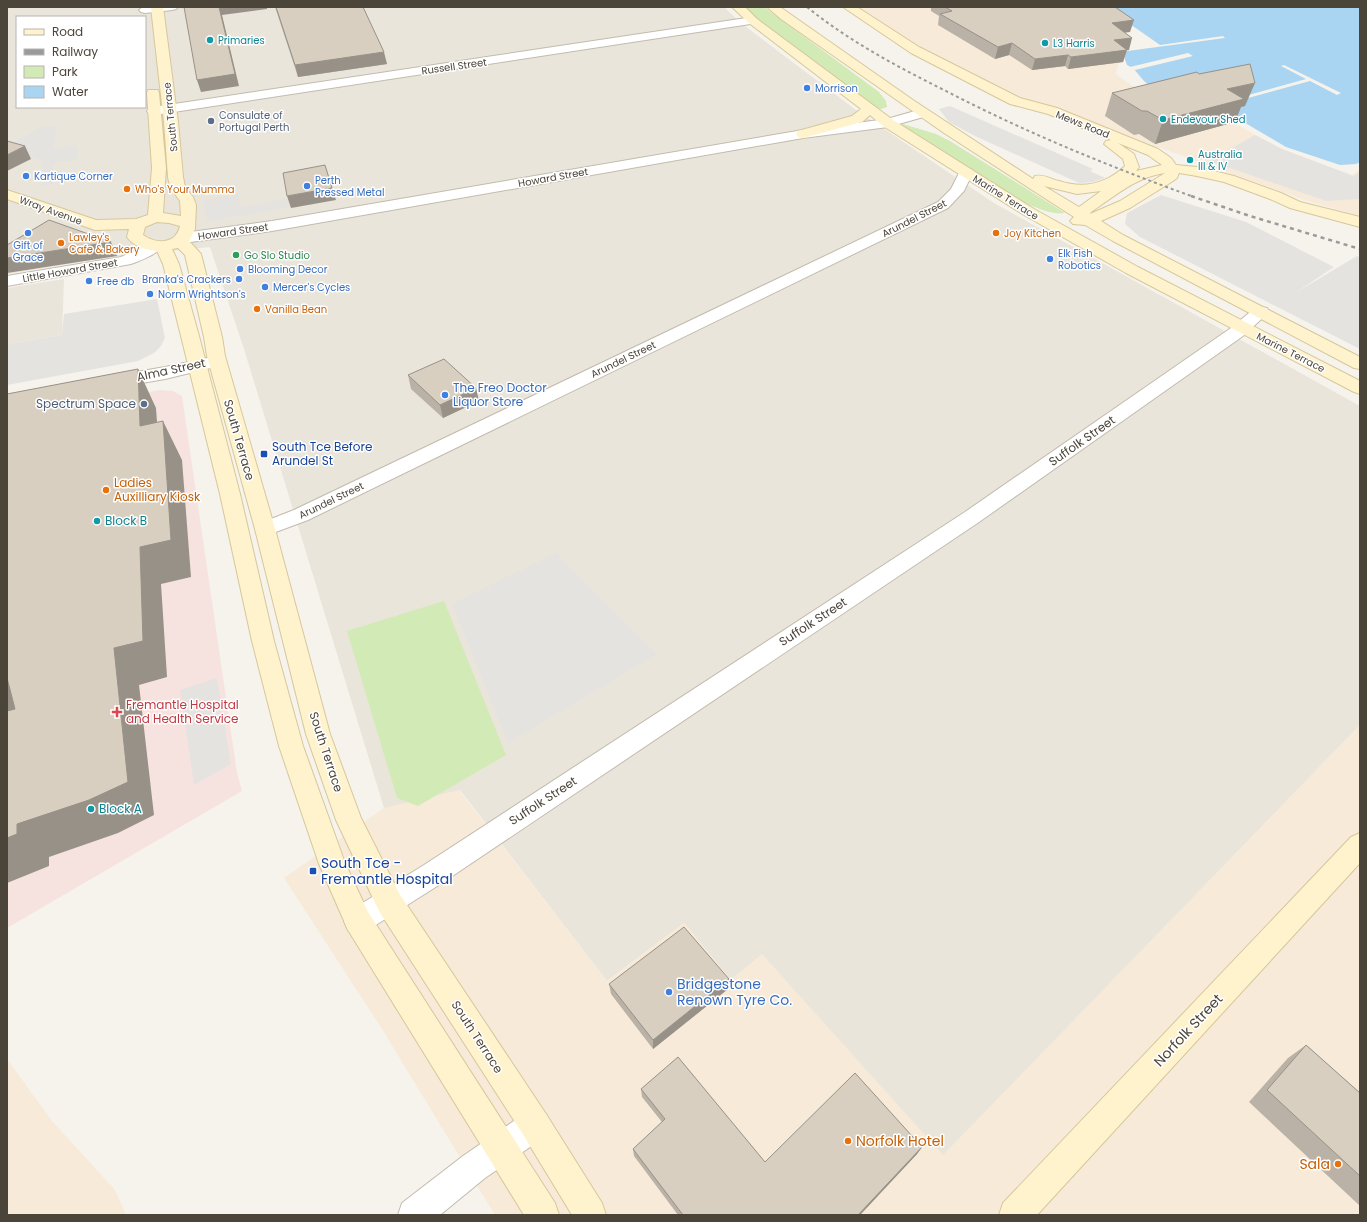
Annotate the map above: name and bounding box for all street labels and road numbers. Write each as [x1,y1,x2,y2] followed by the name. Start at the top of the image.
[420,54,488,79] street label: Russell Street
[159,82,182,152] street label: South Terrace
[1054,107,1112,142] street label: Mews Road
[517,164,590,191] street label: Howard Street
[970,171,1041,224] street label: Marine Terrace
[17,192,84,229] street label: Wray Avenue
[879,196,949,241] street label: Arundel Street
[197,219,269,244] street label: Howard Street
[21,255,119,286] street label: Little Howard Street
[1254,329,1328,376] street label: Marine Terrace
[588,337,659,382] street label: Arundel Street
[135,354,207,385] street label: Alma Street
[220,397,259,482] street label: South Terrace
[1045,411,1118,470] street label: Suffolk Street
[296,478,367,523] street label: Arundel Street
[775,593,850,650] street label: Suffolk Street
[306,710,347,794] street label: South Terrace
[505,772,580,829] street label: Suffolk Street
[1149,989,1227,1071] street label: Norfolk Street
[448,997,507,1076] street label: South Terrace

